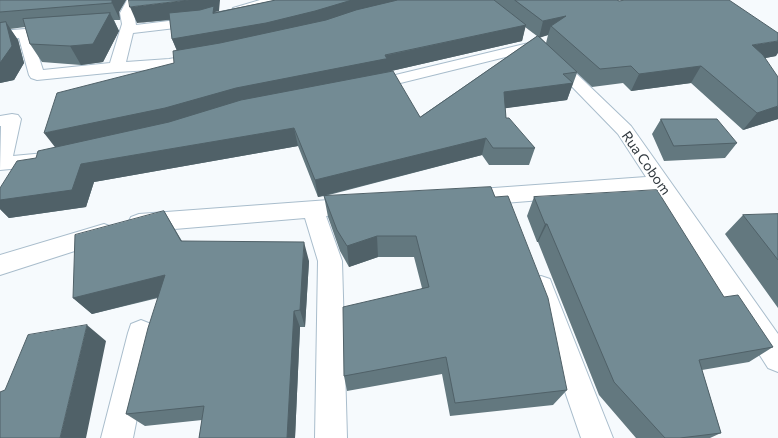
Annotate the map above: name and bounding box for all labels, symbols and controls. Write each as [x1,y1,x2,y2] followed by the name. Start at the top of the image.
[618,128,674,198] street label: Rua Cobom

